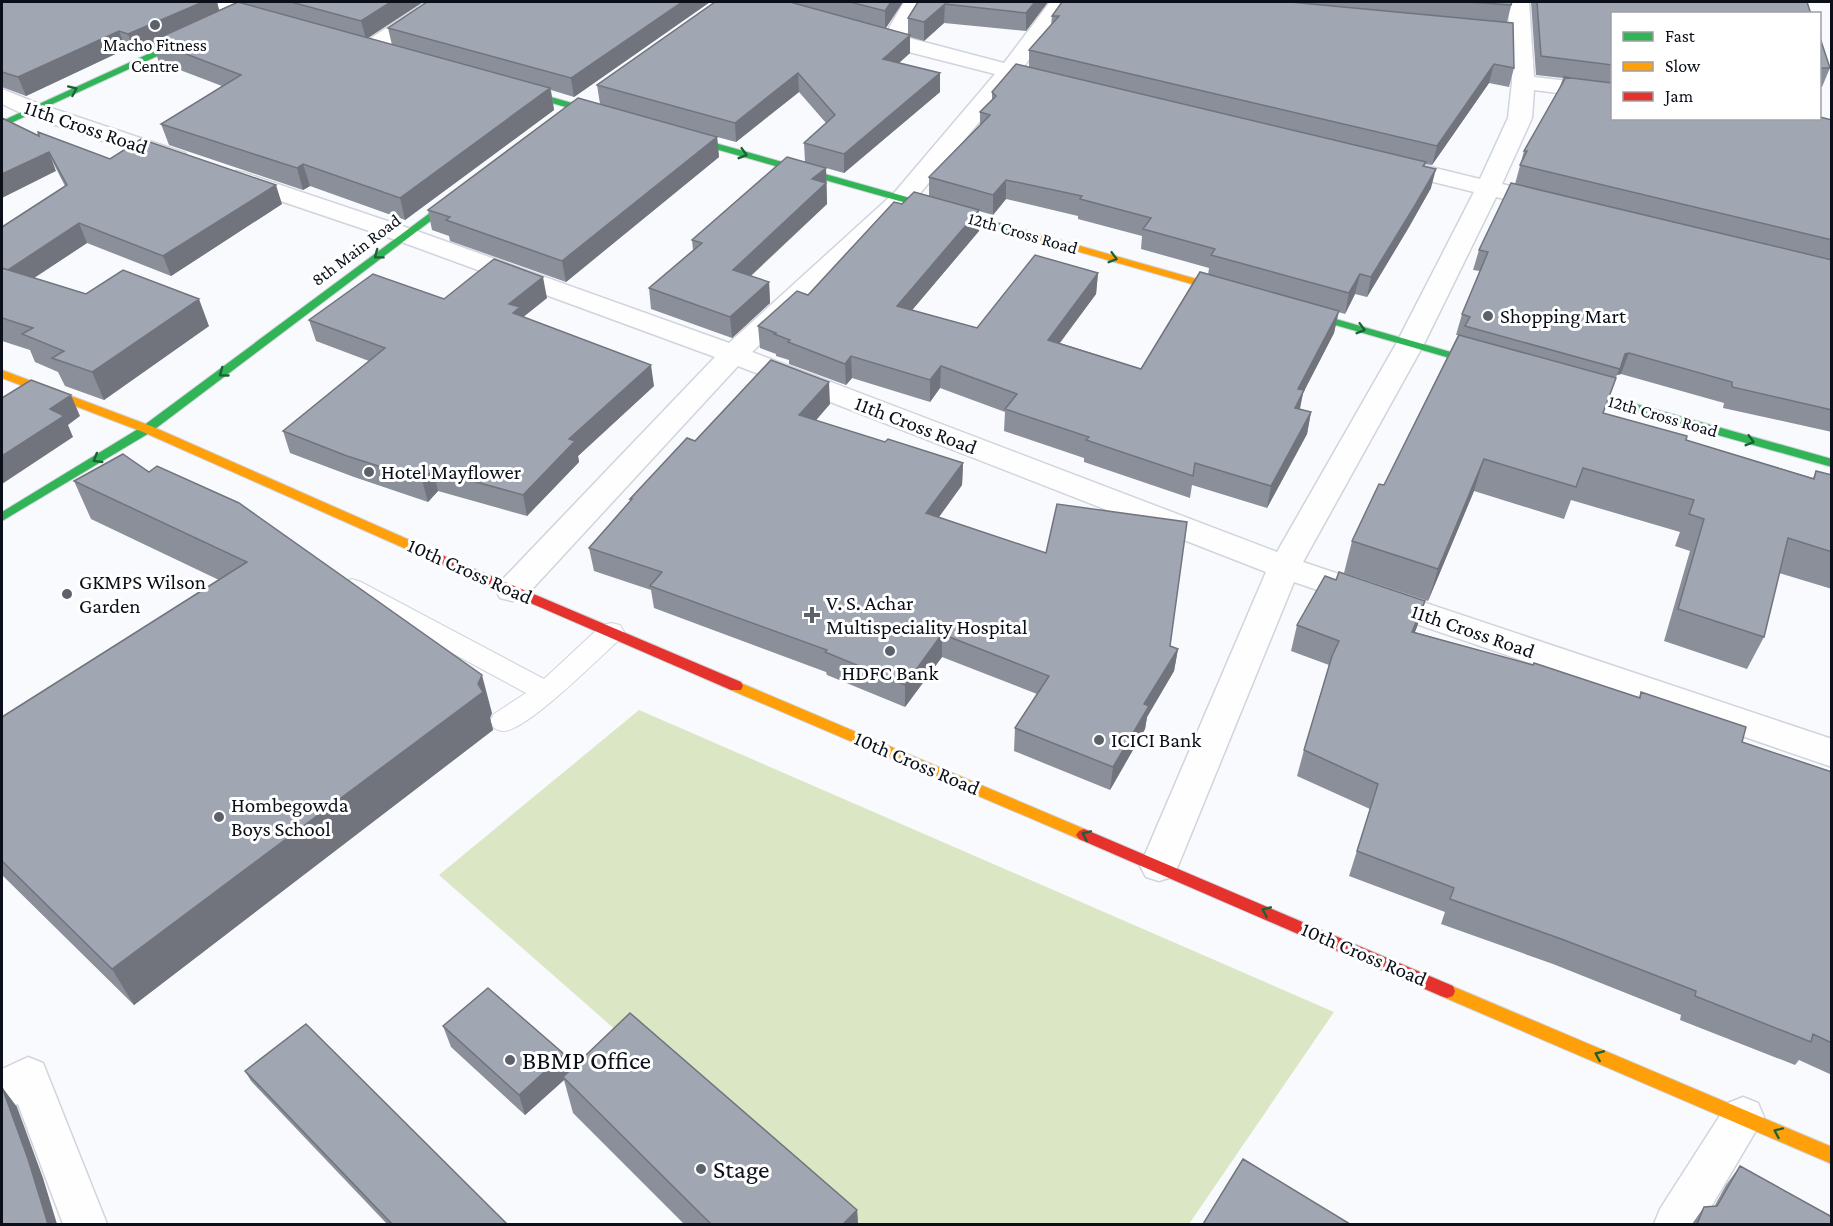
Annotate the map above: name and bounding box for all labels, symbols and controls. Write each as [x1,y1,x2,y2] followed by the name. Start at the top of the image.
[1611,12,1821,120] legend
[148,18,162,32] marker: Macho Fitness Centre
[1665,26,1696,46] text: Fast
[103,35,207,76] place label: Macho Fitness Centre
[1665,56,1701,76] text: Slow
[67,85,78,97] one-way arrow
[1663,86,1694,106] text: Jam
[21,95,151,159] street label: 11th Cross Road
[738,147,748,159] one-way arrow
[966,208,1081,258] street label: 12th Cross Road
[308,210,405,290] street label: 8th Main Road
[374,248,385,259] one-way arrow
[1108,251,1118,264] one-way arrow
[1500,304,1627,328] place label: Shopping Mart
[1481,309,1495,323] marker: Shopping Mart
[1356,322,1366,335] one-way arrow
[219,366,230,377] one-way arrow
[852,391,980,459] street label: 11th Cross Road
[1606,391,1721,441] street label: 12th Cross Road
[1745,433,1755,446] one-way arrow
[93,452,103,464] one-way arrow
[381,460,522,484] place label: Hotel Mayflower
[362,465,376,479] marker: Hotel Mayflower
[404,533,536,609] street label: 10th Cross Road
[79,570,206,618] place label: GKMPS Wilson Garden
[60,587,74,601] marker: GKMPS Wilson Garden
[826,591,1027,639] place label: V. S. Achar Multispeciality Hospital
[1408,599,1538,663] street label: 11th Cross Road
[803,606,821,624] marker: V. S. Achar Multispeciality Hospital
[883,644,897,658] marker: HDFC Bank
[842,661,938,685] place label: HDFC Bank
[851,726,983,800] street label: 10th Cross Road
[1111,728,1201,752] place label: ICICI Bank
[1092,733,1106,747] marker: ICICI Bank
[231,793,349,841] place label: Hombegowda Boys School
[212,810,226,824] marker: Hombegowda Boys School
[1082,830,1093,842] one-way arrow
[1261,906,1272,918] one-way arrow
[1298,917,1430,991] street label: 10th Cross Road
[522,1046,651,1075] place label: BBMP Office
[1594,1050,1605,1062] one-way arrow
[503,1053,517,1067] marker: BBMP Office
[1773,1127,1784,1139] one-way arrow
[713,1155,770,1184] place label: Stage
[694,1162,708,1176] marker: Stage

